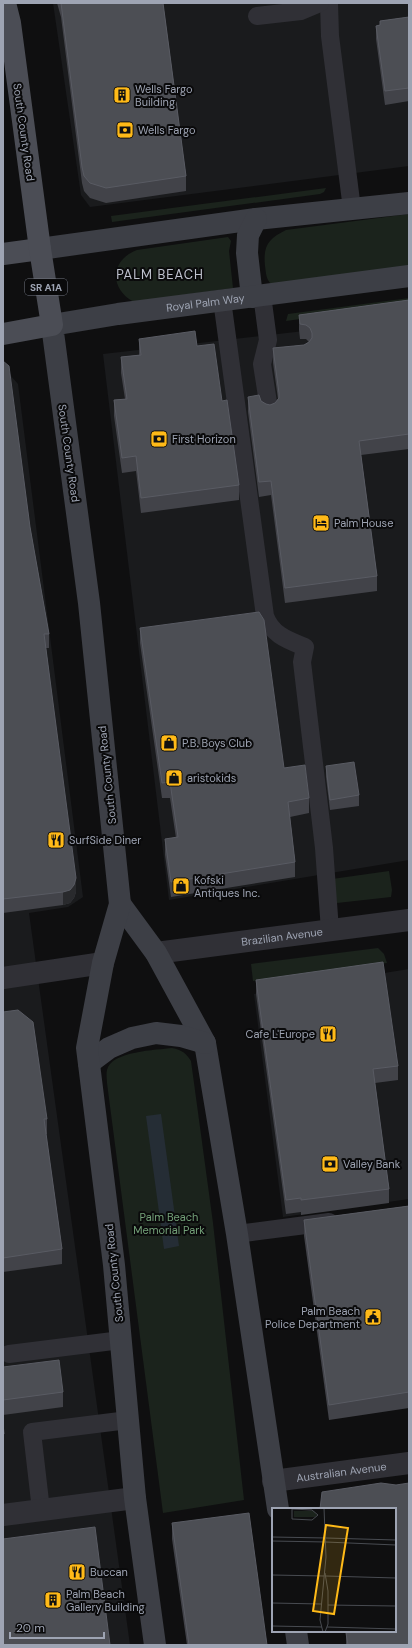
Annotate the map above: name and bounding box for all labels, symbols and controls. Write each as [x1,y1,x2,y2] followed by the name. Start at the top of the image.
[10,82,38,182] street label: South County Road
[135,82,193,109] place label: Wells Fargo Building
[112,85,132,105] building icon: Wells Fargo Building
[115,120,135,140] bank icon: Wells Fargo
[138,123,196,137] place label: Wells Fargo
[116,266,204,283] district label: PALM BEACH
[25,279,67,295] road number: SR A1A
[165,291,245,315] street label: Royal Palm Way
[55,403,83,503] street label: South County Road
[149,429,169,449] bank icon: First Horizon
[172,432,236,446] place label: First Horizon
[311,513,331,533] hotel icon: Palm House
[334,516,393,530] place label: Palm House
[95,725,119,825] street label: South County Road
[159,733,179,753] shop icon: P.B. Boys Club
[182,736,252,750] place label: P.B. Boys Club
[164,768,184,788] shop icon: aristokids
[187,771,236,785] place label: aristokids
[46,830,66,850] restaurant icon: SurfSide Diner
[69,833,141,847] place label: SurfSide Diner
[194,873,260,900] place label: Kofski Antiques Inc.
[171,876,191,896] shop icon: Kofski Antiques Inc.
[240,924,324,949] street label: Brazilian Avenue
[318,1024,338,1044] restaurant icon: Cafe L'Europe
[246,1027,315,1041] place label: Cafe L'Europe
[320,1154,340,1174] bank icon: Valley Bank
[343,1157,401,1171] place label: Valley Bank
[133,1210,205,1237] park label: Palm Beach Memorial Park
[102,1223,126,1323] street label: South County Road
[265,1304,360,1331] place label: Palm Beach Police Department
[363,1307,383,1327] public building icon: Palm Beach Police Department
[295,1459,387,1485] street label: Australian Avenue
[272,1508,396,1632] inset map
[67,1562,87,1582] restaurant icon: Buccan
[90,1565,128,1579] place label: Buccan
[66,1587,145,1614] place label: Palm Beach Gallery Building
[43,1590,63,1610] building icon: Palm Beach Gallery Building
[10,1614,104,1640] scale bar
[16,1620,45,1636] text: 20 m

